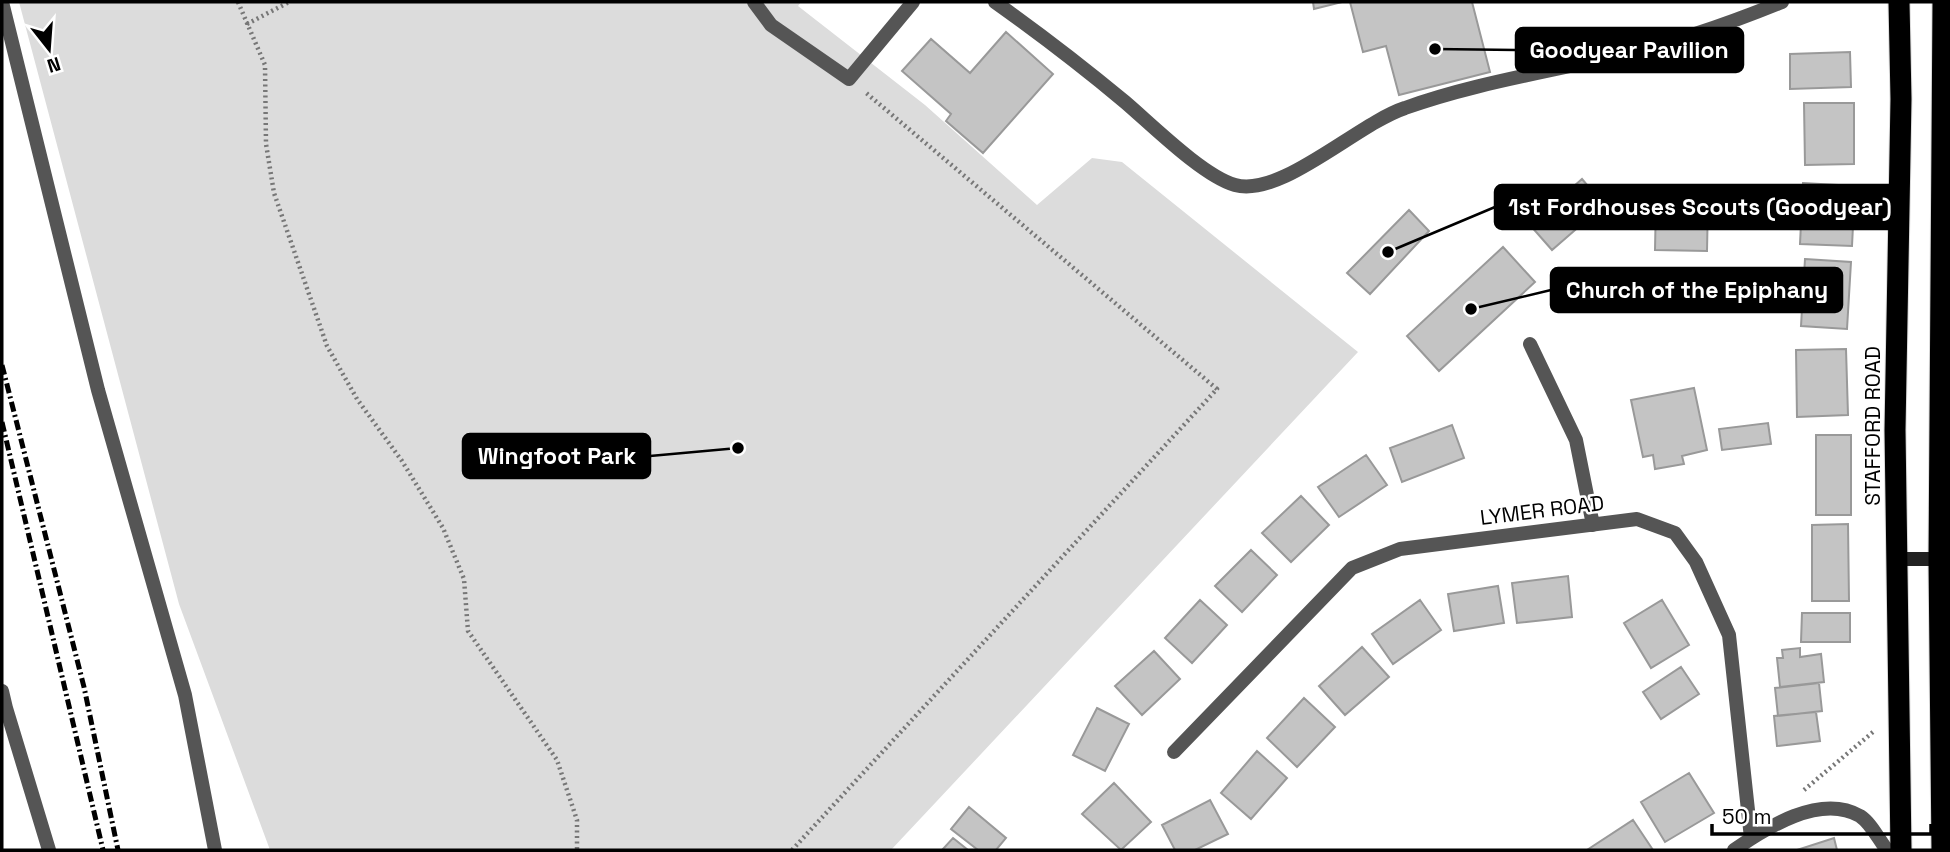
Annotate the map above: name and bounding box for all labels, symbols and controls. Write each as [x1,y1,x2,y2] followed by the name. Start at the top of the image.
[14,14,84,84] north arrow
[1516,28,1743,72] callout: Goodyear Pavilion
[1529,35,1729,65] text: Goodyear Pavilion
[44,51,64,79] text: N
[1495,185,1906,229] callout: 1st Fordhouses Scouts (Goodyear)
[1508,192,1892,222] text: 1st Fordhouses Scouts (Goodyear)
[1551,268,1842,312] callout: Church of the Epiphany
[1566,275,1828,305] text: Church of the Epiphany
[1859,346,1886,506] street label: STAFFORD ROAD
[463,434,650,478] callout: Wingfoot Park
[478,441,636,471] text: Wingfoot Park
[1479,489,1605,531] street label: LYMER ROAD
[1712,792,1931,836] scale bar
[1722,803,1772,830] text: 50 m

